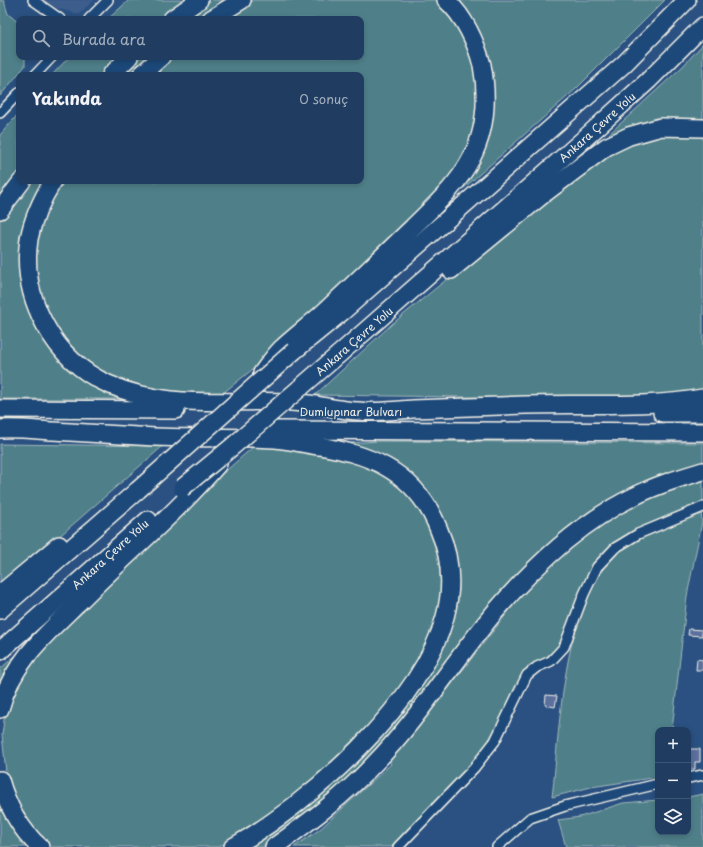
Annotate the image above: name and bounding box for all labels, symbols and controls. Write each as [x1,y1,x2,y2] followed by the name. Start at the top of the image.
[16,16,364,60] search box
[30,27,52,49] icon: search
[62,27,145,50] text: Burada ara
[32,85,102,111] text: Yakında
[555,88,639,166] street label: Ankara Çevre Yolu
[299,89,348,108] text: 0 sonuç
[311,302,397,380] street label: Ankara Çevre Yolu
[300,403,402,420] street label: Dumlupınar Bulvarı
[68,515,152,593] street label: Ankara Çevre Yolu
[655,727,691,835] map controls
[655,727,691,763] button: +
[655,763,691,799] button: −
[655,799,691,835] button: layers

